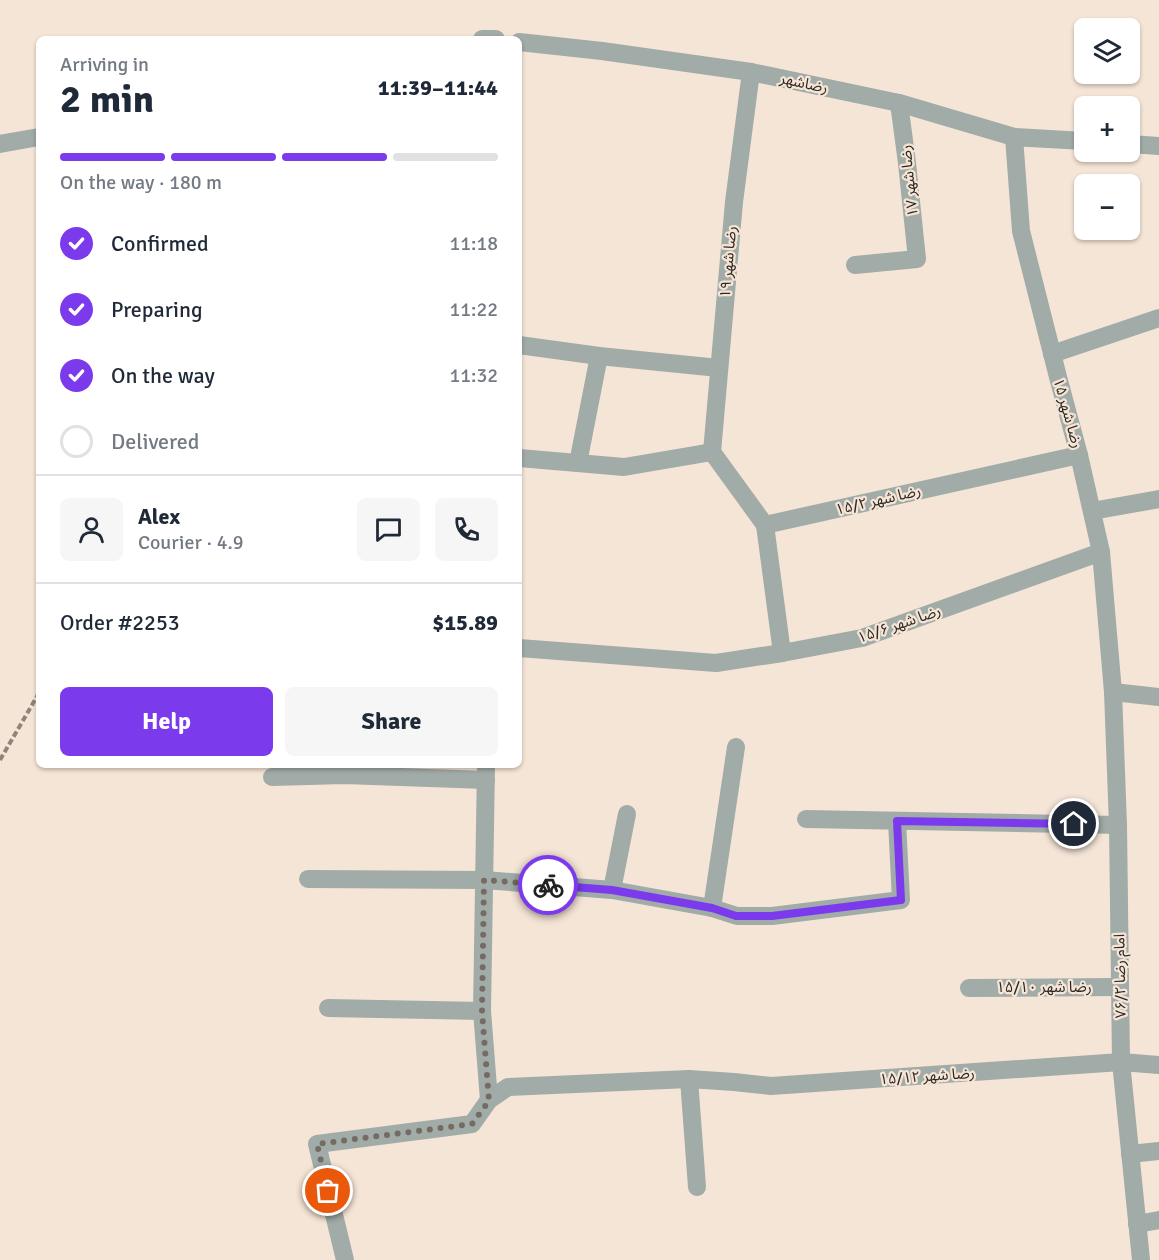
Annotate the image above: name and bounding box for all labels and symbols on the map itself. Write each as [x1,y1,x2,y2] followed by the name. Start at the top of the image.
[778,69,829,97] street label: رضاشهر
[896,144,922,218] street label: رضا شهر ۱۷
[716,225,740,299] street label: رضا شهر ۱۹
[1049,376,1087,450] street label: رضا شهر ۱۵
[834,481,922,519] street label: رضا شهر ۱۵/۲
[855,601,943,647] street label: رضا شهر ۱۵/۶
[1048,798,1099,849] pin
[518,855,578,915] courier
[1110,933,1132,1019] street label: امام رضا ۷۶/۲
[996,978,1092,996] street label: رضا شهر ۱۵/۱۰
[879,1064,975,1088] street label: رضا شهر ۱۵/۱۲
[302,1165,353,1216] pin

